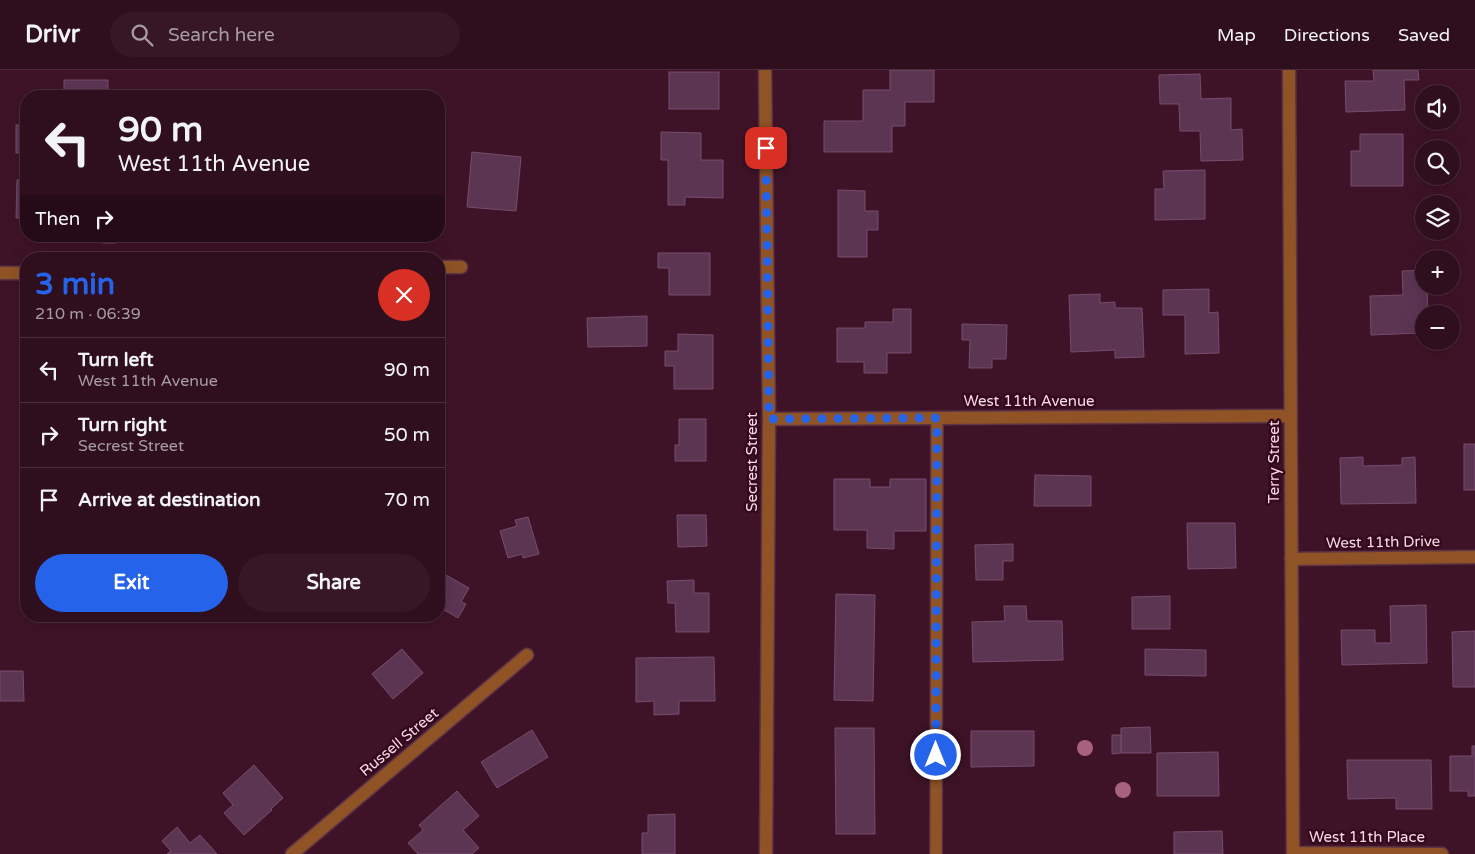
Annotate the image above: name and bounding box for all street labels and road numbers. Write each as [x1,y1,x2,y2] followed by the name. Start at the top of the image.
[963,392,1095,410] street label: West 11th Avenue
[743,412,761,512] street label: Secrest Street
[1265,420,1283,503] street label: Terry Street
[1326,532,1440,552] street label: West 11th Drive
[356,704,442,780] street label: Russell Street
[1309,828,1425,846] street label: West 11th Place

